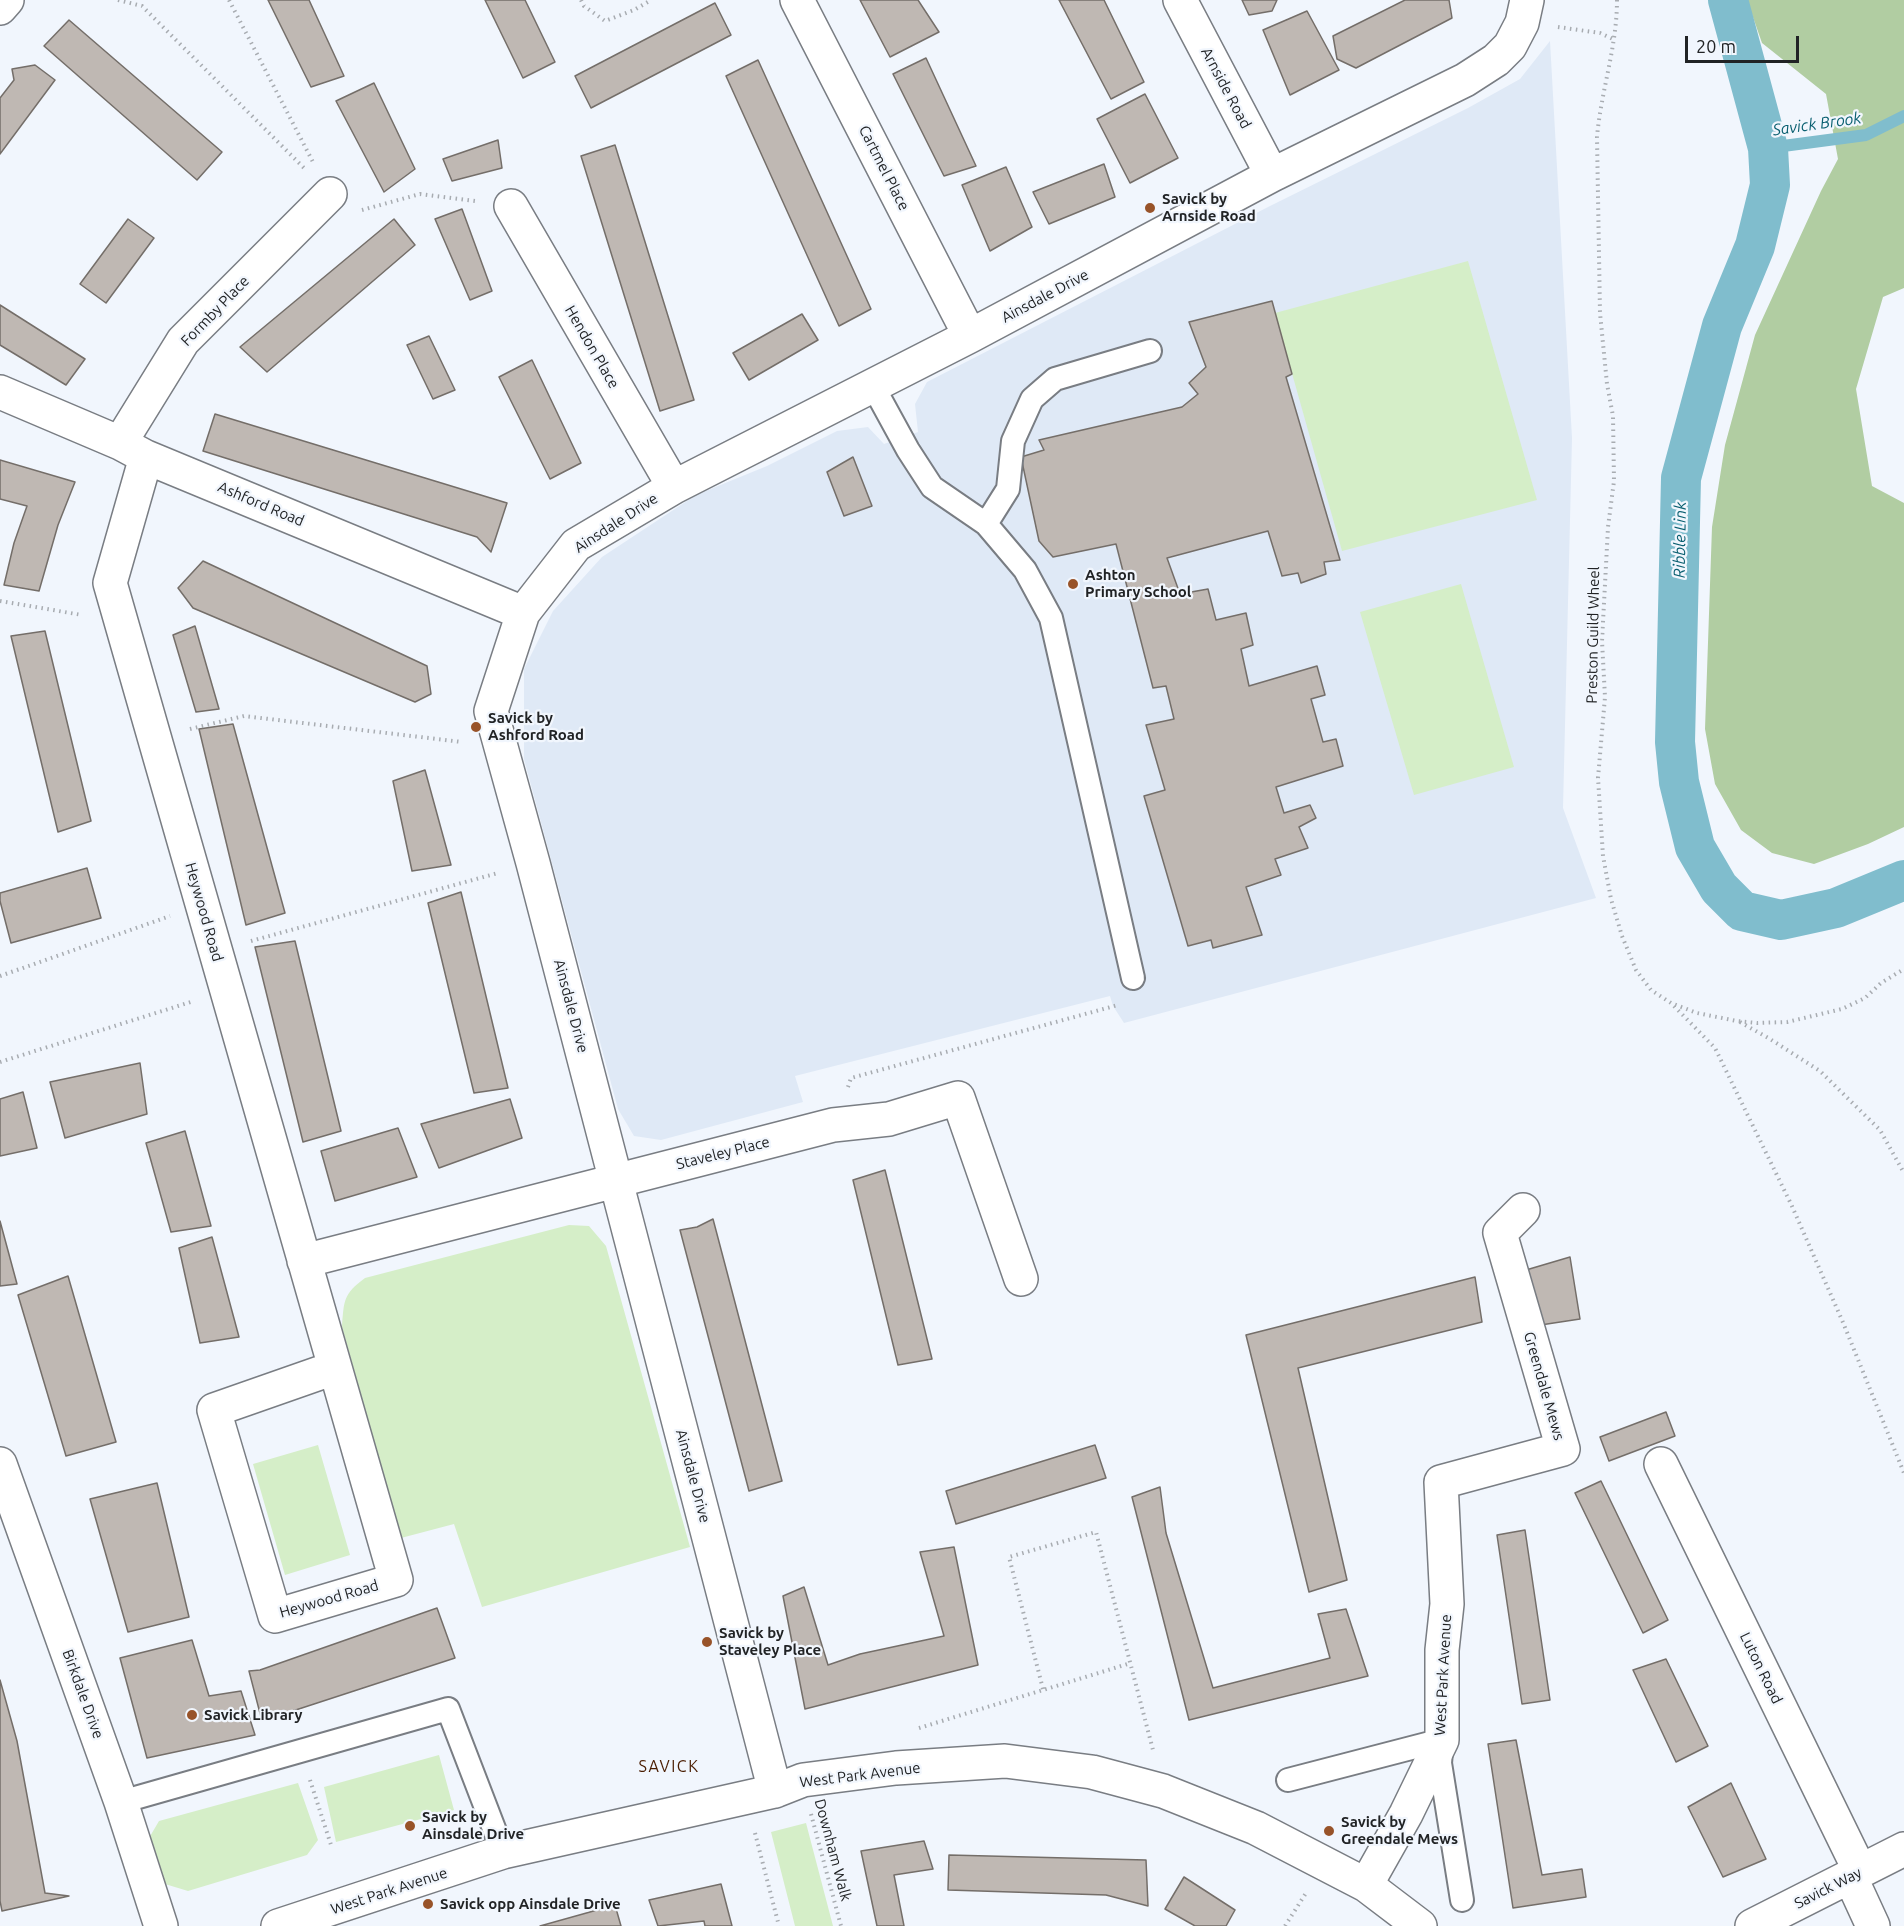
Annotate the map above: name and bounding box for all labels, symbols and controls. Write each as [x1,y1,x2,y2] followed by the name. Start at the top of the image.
[1688,24,1802,62] scale bar
[1696,36,1736,56] text: 20 m
[1197,44,1255,132] street label: Arnside Road
[1771,108,1863,140] water label: Savick Brook
[855,123,913,213] street label: Cartmel Place
[1162,190,1256,225] place label: Savick by Arnside Road
[1143,201,1157,215] marker: Savick by Arnside Road
[998,266,1092,326] street label: Ainsdale Drive
[177,272,253,350] street label: Formby Place
[561,302,623,392] street label: Hendon Place
[215,478,307,530] street label: Ashford Road
[571,489,661,557] street label: Ainsdale Drive
[1670,502,1690,578] water label: Ribble Link
[1085,566,1191,601] place label: Ashton Primary School
[1583,566,1603,704] street label: Preston Guild Wheel
[1066,577,1080,591] marker: Ashton Primary School
[488,709,584,744] place label: Savick by Ashford Road
[469,720,483,734] marker: Savick by Ashford Road
[181,860,227,964] street label: Heywood Road
[550,957,592,1055] street label: Ainsdale Drive
[674,1133,772,1173] street label: Staveley Place
[1520,1330,1568,1442] street label: Greendale Mews
[672,1427,714,1525] street label: Ainsdale Drive
[277,1576,381,1622] street label: Heywood Road
[1431,1614,1455,1736] street label: West Park Avenue
[719,1624,821,1659] place label: Savick by Staveley Place
[1736,1629,1786,1707] street label: Luton Road
[700,1635,714,1649] marker: Savick by Staveley Place
[59,1647,107,1741] street label: Birkdale Drive
[204,1706,302,1724] place label: Savick Library
[185,1708,199,1722] marker: Savick Library
[639,1757,699,1777] district label: SAVICK
[799,1759,921,1791] street label: West Park Avenue
[811,1797,855,1903] street label: Downham Walk
[422,1808,524,1843] place label: Savick by Ainsdale Drive
[1341,1813,1458,1848] place label: Savick by Greendale Mews
[403,1819,417,1833] marker: Savick by Ainsdale Drive
[1322,1824,1336,1838] marker: Savick by Greendale Mews
[1791,1863,1865,1913] street label: Savick Way
[328,1864,450,1918] street label: West Park Avenue
[440,1895,621,1913] place label: Savick opp Ainsdale Drive
[421,1897,435,1911] marker: Savick opp Ainsdale Drive

